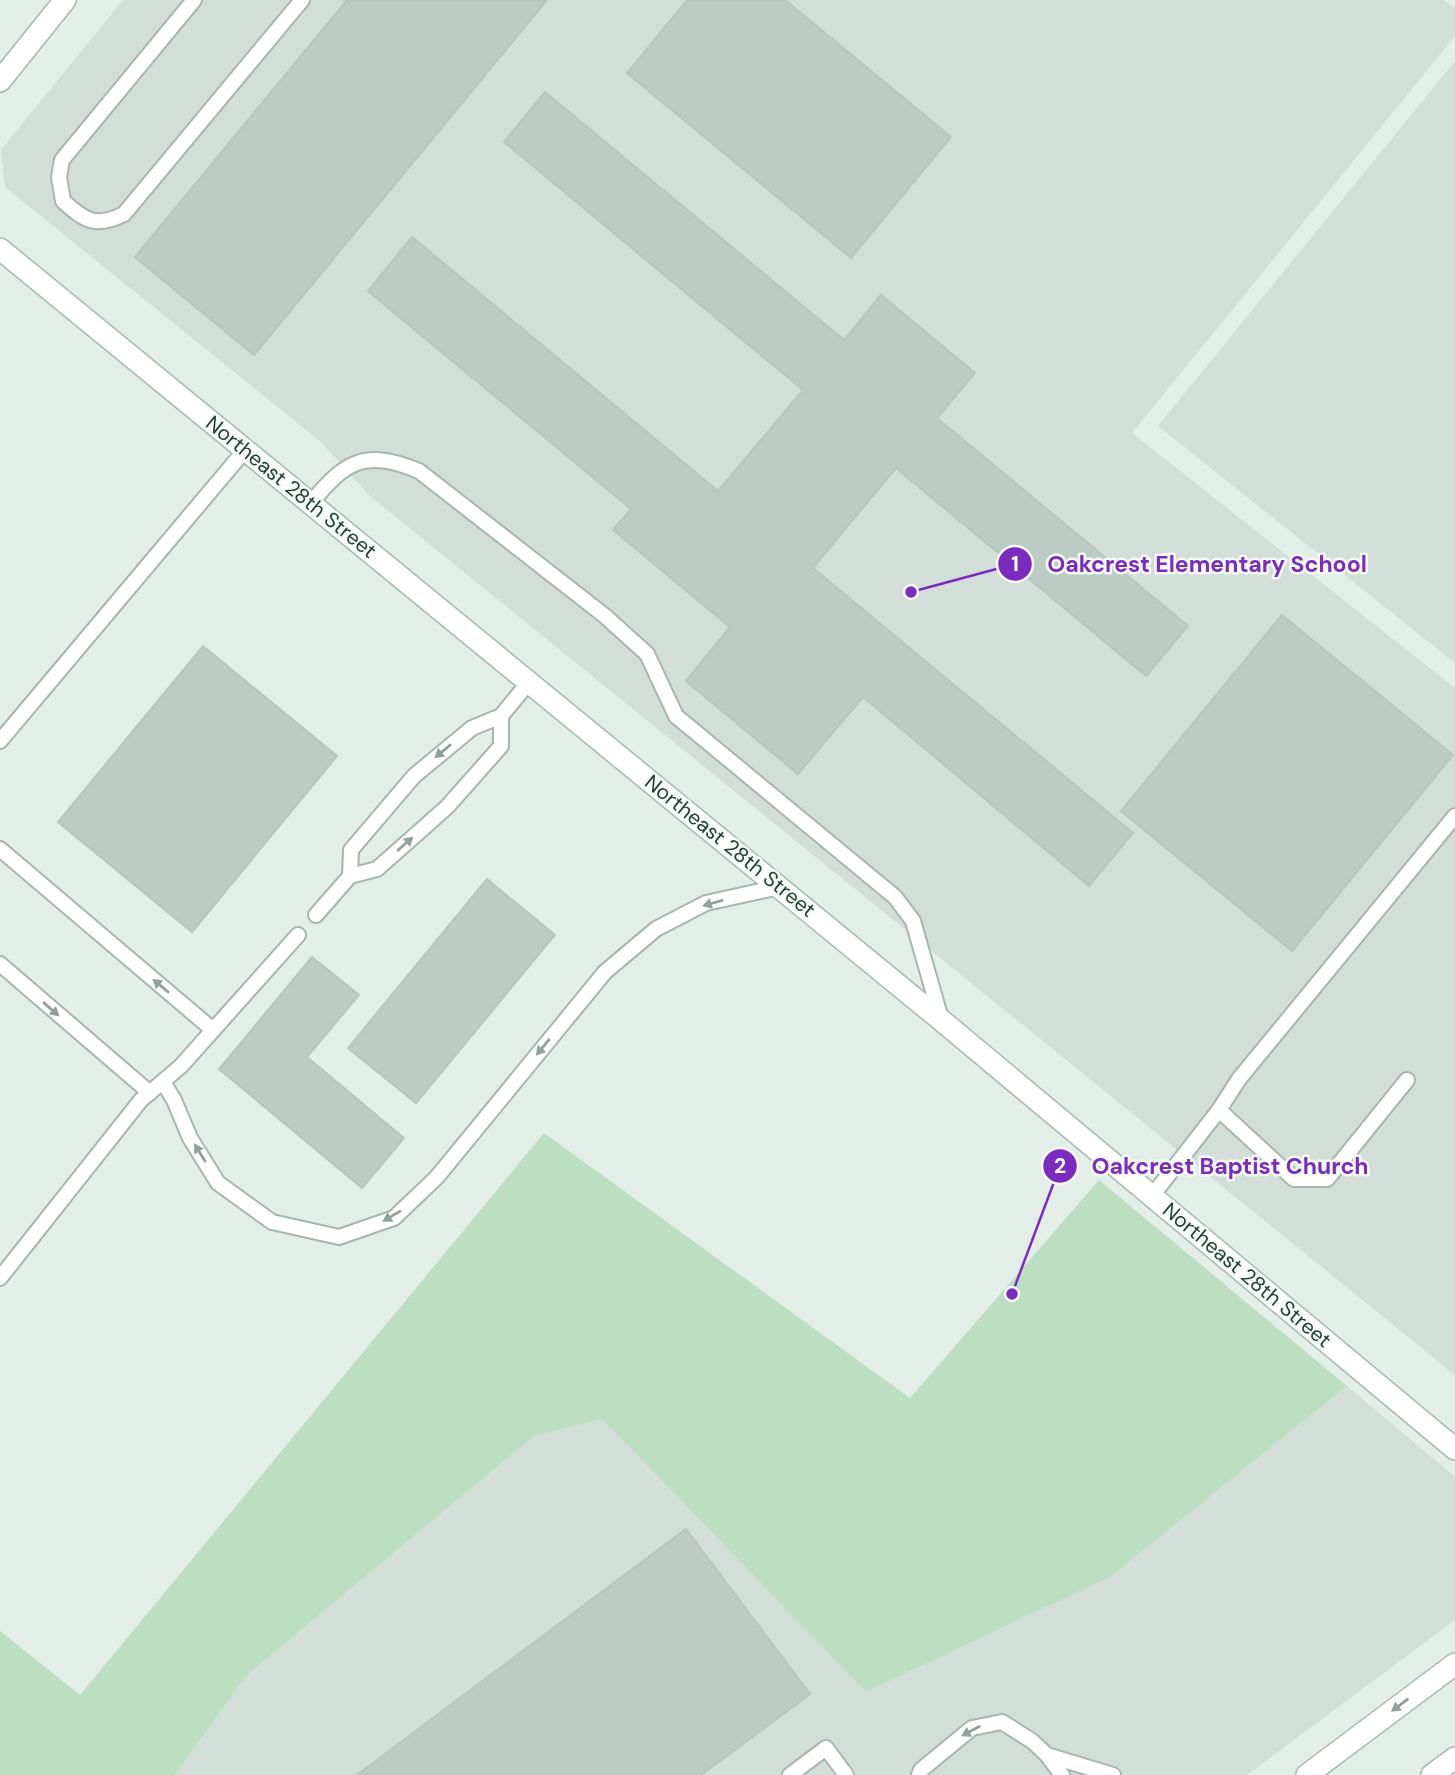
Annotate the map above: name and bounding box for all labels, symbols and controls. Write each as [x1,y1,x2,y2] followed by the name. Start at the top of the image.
[200,409,382,565] street label: Northeast 28th Street
[998,542,1380,586] callout: Oakcrest Elementary School
[1047,549,1367,579] text: Oakcrest Elementary School
[1011,550,1019,578] text: 1
[435,744,453,759] one-way arrow
[639,768,821,924] street label: Northeast 28th Street
[396,836,414,852] one-way arrow
[702,898,723,908] one-way arrow
[152,978,170,994] one-way arrow
[42,1001,60,1017] one-way arrow
[536,1039,551,1056] one-way arrow
[194,1144,207,1163] one-way arrow
[1042,1144,1382,1188] callout: Oakcrest Baptist Church
[1091,1151,1369,1181] text: Oakcrest Baptist Church
[1054,1152,1066,1180] text: 2
[1157,1196,1337,1354] street label: Northeast 28th Street
[382,1209,402,1222] one-way arrow
[1391,1698,1410,1712] one-way arrow
[961,1725,981,1737] one-way arrow

